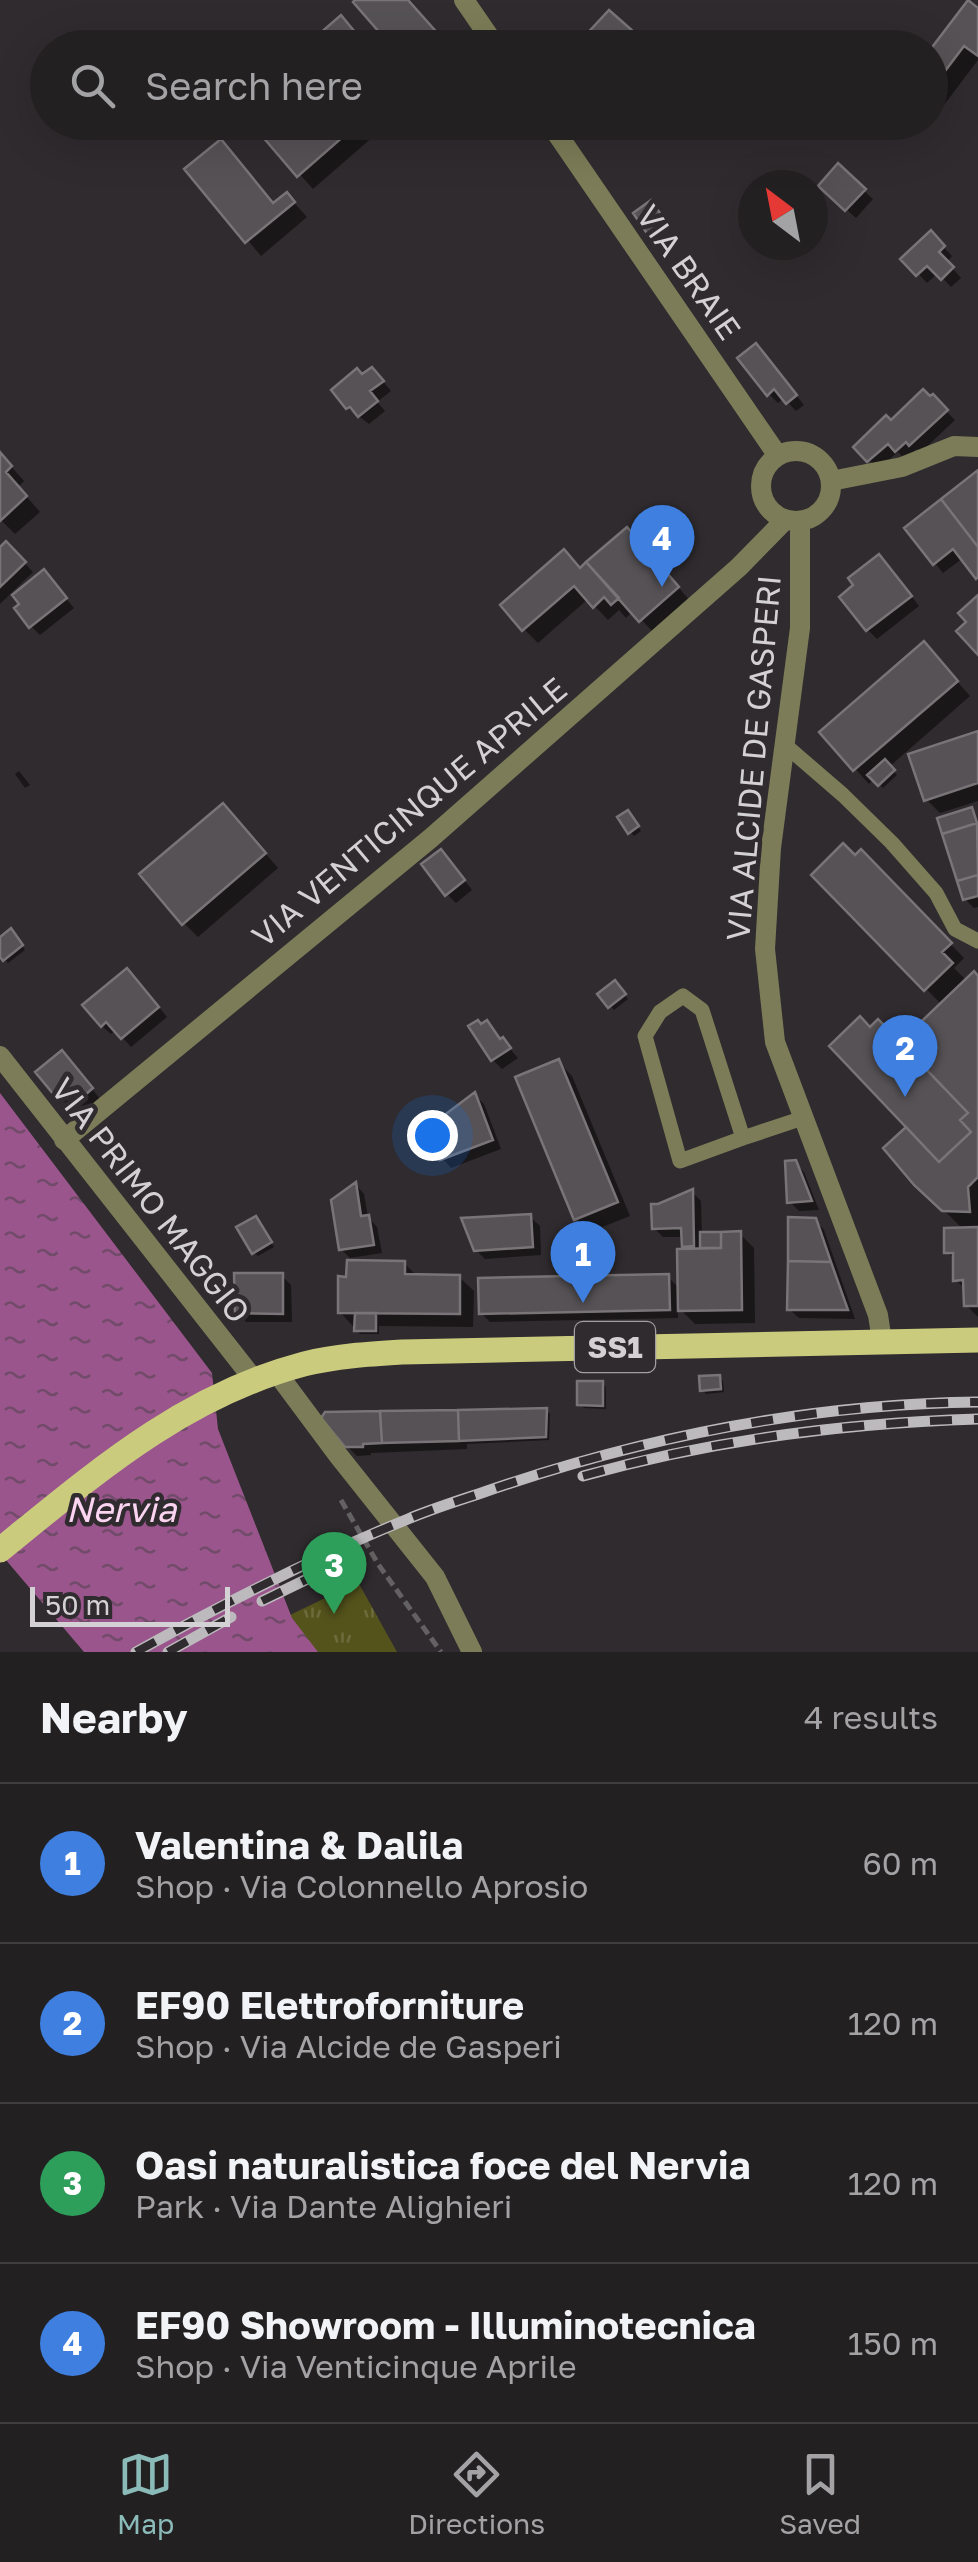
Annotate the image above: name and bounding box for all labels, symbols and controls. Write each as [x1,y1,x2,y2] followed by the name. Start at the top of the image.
[30,30,948,140] search box
[65,58,120,113] icon: search
[145,63,363,108] text: Search here
[738,170,828,260] north arrow
[629,198,749,346] street label: VIA BRAIE
[630,504,694,587] pin: 4
[718,574,788,942] street label: VIA ALCIDE DE GASPERI
[244,669,574,955] street label: VIA VENTICINQUE APRILE
[872,1014,938,1097] pin: 2
[44,1070,258,1330] street label: VIA PRIMO MAGGIO
[407,1110,458,1161] your location
[550,1220,616,1303] pin: 1
[575,1322,655,1372] road number: SS1
[66,1488,177,1530] water label: Nervia
[302,1532,366,1614] pin: 3
[30,1582,230,1626] scale bar
[45,1588,110,1621] text: 50 m
[40,1692,188,1742] text: Nearby
[804,1698,938,1736] text: 4 results
[135,1822,463,1867] text: Valentina & Dalila
[64,1844,81,1882] text: 1
[862,1844,938,1882] text: 60 m
[135,1867,588,1905] text: Shop · Via Colonnello Aprosio
[135,1982,524,2027] text: EF90 Elettroforniture
[63,2004,82,2042] text: 2
[848,2004,938,2042] text: 120 m
[135,2027,562,2065] text: Shop · Via Alcide de Gasperi
[135,2142,750,2187] text: Oasi naturalistica foce del Nervia
[63,2164,82,2202] text: 3
[848,2164,938,2202] text: 120 m
[135,2187,512,2225] text: Park · Via Dante Alighieri
[135,2302,756,2347] text: EF90 Showroom - Illuminotecnica
[62,2324,83,2362] text: 4
[848,2324,938,2362] text: 150 m
[135,2347,577,2385] text: Shop · Via Venticinque Aprile
[117,2447,174,2540] tab: Map
[408,2447,545,2540] tab: Directions
[779,2447,861,2540] tab: Saved

